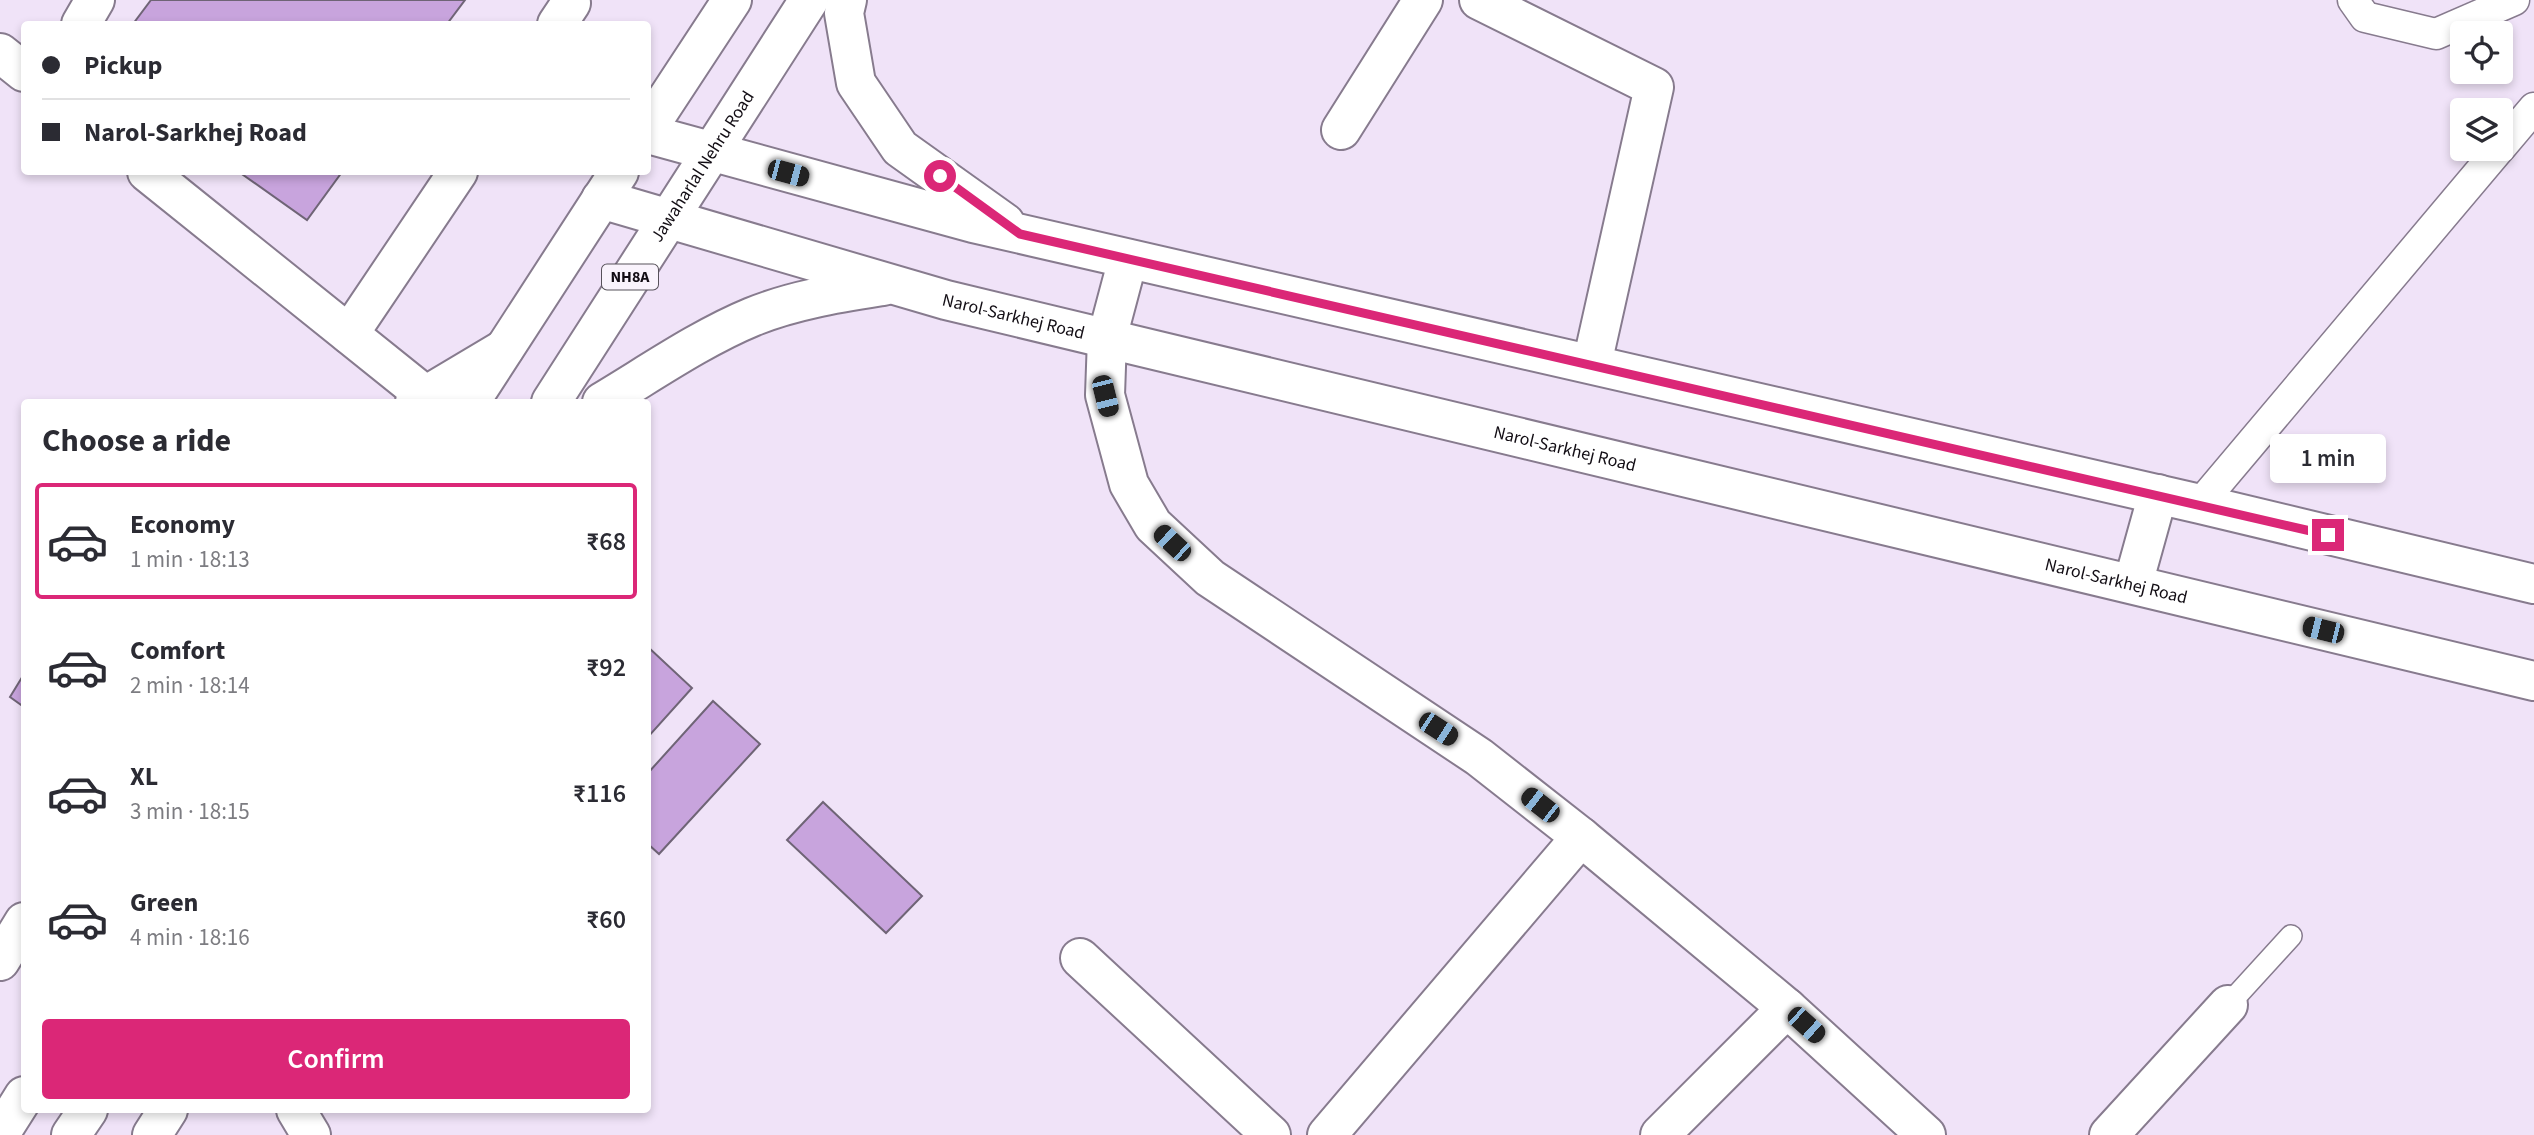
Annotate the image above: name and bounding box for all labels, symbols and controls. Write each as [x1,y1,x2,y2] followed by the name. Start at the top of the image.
[2450,21,2513,161] map controls
[2450,21,2513,84] button: locate
[84,47,162,84] text: Pickup
[644,86,760,247] street label: Jawaharlal Nehru Road
[2450,98,2513,161] button: layers
[84,114,307,151] text: Narol-Sarkhej Road
[765,157,812,189] car
[924,160,956,192] route start
[602,264,658,290] road number: NH8A
[940,287,1087,345] street label: Narol-Sarkhej Road
[1090,373,1121,419] car
[42,418,231,464] text: Choose a ride
[1491,419,1639,478] street label: Narol-Sarkhej Road
[2270,434,2386,482] callout: 1 min
[2301,442,2355,475] text: 1 min
[130,506,235,543] text: Economy
[46,510,109,573] icon: car
[2312,519,2344,551] route end
[1150,521,1195,565] car
[586,523,626,560] text: ₹68
[130,543,250,576] text: 1 min · 18:13
[2043,552,2190,610] street label: Narol-Sarkhej Road
[2301,615,2346,645] car
[130,632,225,669] text: Comfort
[46,636,109,699] icon: car
[586,649,626,686] text: ₹92
[130,669,250,702] text: 2 min · 18:14
[1415,709,1462,749] car
[130,758,158,795] text: XL
[46,762,109,825] icon: car
[573,775,626,812] text: ₹116
[1517,784,1564,826] car
[130,795,250,828] text: 3 min · 18:15
[130,884,198,921] text: Green
[46,888,109,951] icon: car
[586,901,626,938] text: ₹60
[130,921,250,954] text: 4 min · 18:16
[1784,1003,1829,1047] car
[42,1019,630,1099] button: Confirm

